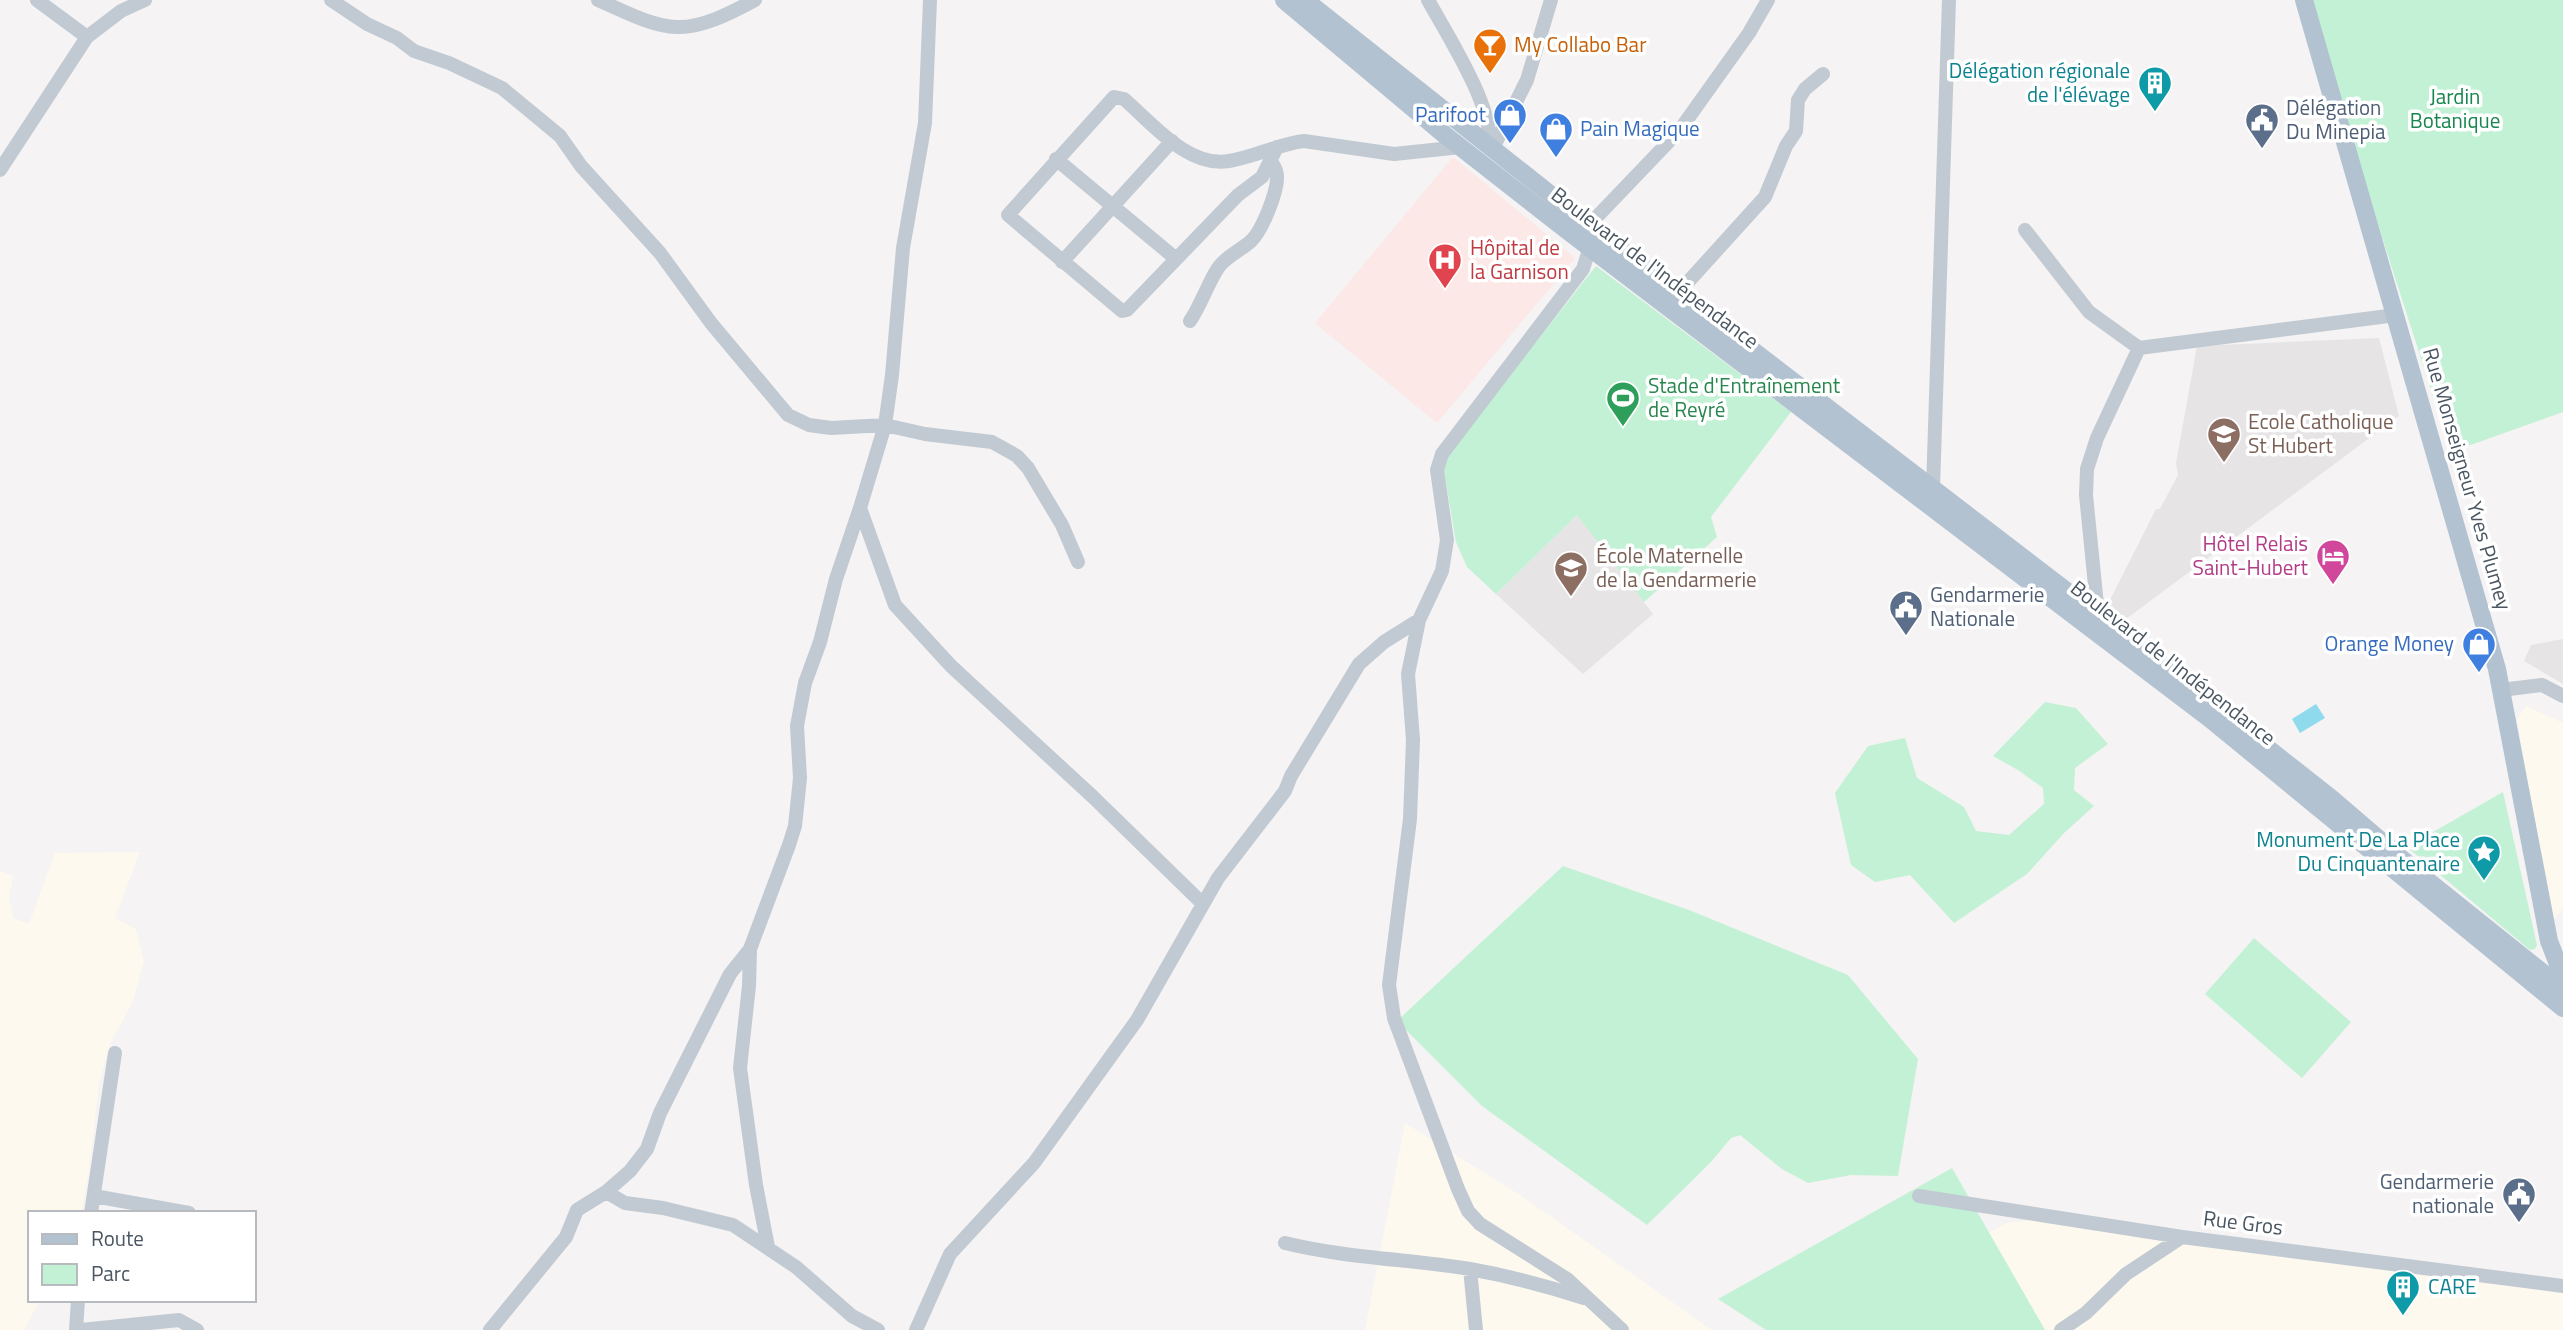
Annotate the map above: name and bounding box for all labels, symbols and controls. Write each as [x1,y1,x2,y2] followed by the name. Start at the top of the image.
[1471,26,1509,75] bar icon: My Collabo Bar
[1514,28,1646,60] place label: My Collabo Bar
[1949,54,2130,110] place label: Délégation régionale de l'élévage
[2136,64,2174,113] building icon: Délégation régionale de l'élévage
[2410,80,2500,136] park label: Jardin Botanique
[2286,91,2386,147] place label: Délégation Du Minepia
[1491,96,1529,145] shop icon: Parifoot
[1415,98,1487,130] place label: Parifoot
[2243,101,2281,150] public building icon: Délégation Du Minepia
[1537,110,1575,159] shop icon: Pain Magique
[1580,112,1700,144] place label: Pain Magique
[1545,178,1766,356] street label: Boulevard de l'Indépendance
[1470,231,1569,287] place label: Hôpital de la Garnison
[1426,241,1464,290] hospital icon: Hôpital de la Garnison
[2415,344,2521,614] street label: Rue Monseigneur Yves Plumey
[1648,369,1841,425] place label: Stade d'Entraînement de Reyré
[1604,379,1642,428] sports icon: Stade d'Entraînement de Reyré
[2248,405,2394,461] place label: Ecole Catholique St Hubert
[2205,415,2243,464] school or university icon: Ecole Catholique St Hubert
[2193,527,2309,583] place label: Hôtel Relais Saint-Hubert
[2314,537,2352,586] hotel icon: Hôtel Relais Saint-Hubert
[1596,539,1757,595] place label: École Maternelle de la Gendarmerie
[1552,549,1590,598] school or university icon: École Maternelle de la Gendarmerie
[2064,572,2283,753] street label: Boulevard de l'Indépendance
[1930,578,2044,634] place label: Gendarmerie Nationale
[1887,588,1925,637] public building icon: Gendarmerie Nationale
[2460,625,2498,674] shop icon: Orange Money
[2325,627,2454,659] place label: Orange Money
[2256,823,2460,879] place label: Monument De La Place Du Cinquantenaire
[2465,833,2503,882] place icon: Monument De La Place Du Cinquantenaire
[2380,1165,2494,1221] place label: Gendarmerie nationale
[2500,1175,2538,1224] public building icon: Gendarmerie nationale
[2201,1201,2285,1243] street label: Rue Gros
[28,1211,256,1302] legend
[91,1222,144,1254] text: Route
[91,1257,130,1289] text: Parc
[2384,1268,2422,1317] building icon: CARE
[2428,1270,2477,1302] place label: CARE

